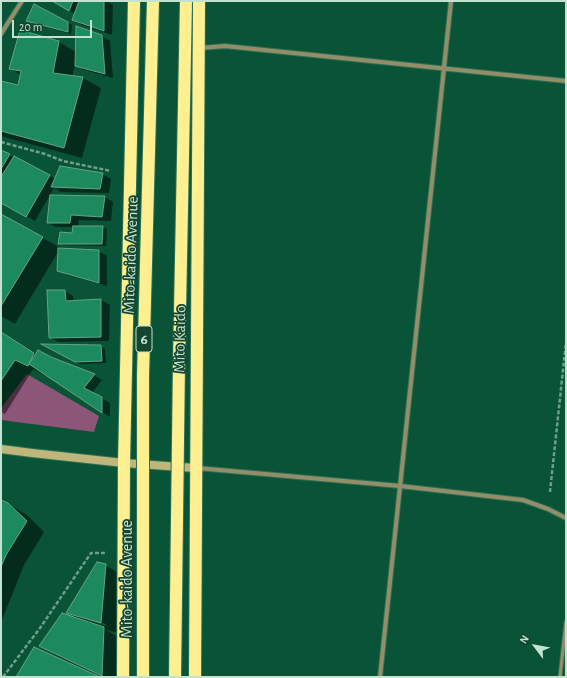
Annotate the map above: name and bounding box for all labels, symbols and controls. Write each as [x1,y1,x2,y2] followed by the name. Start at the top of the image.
[14,12,94,38] scale bar
[19,21,42,33] text: 20 m
[119,196,143,314] street label: Mito-kaido Avenue
[170,305,190,373] street label: Mito Kaido
[136,326,152,352] road number: 6
[117,520,137,638] street label: Mito-kaido Avenue
[515,626,555,666] north arrow
[518,633,531,646] text: N

